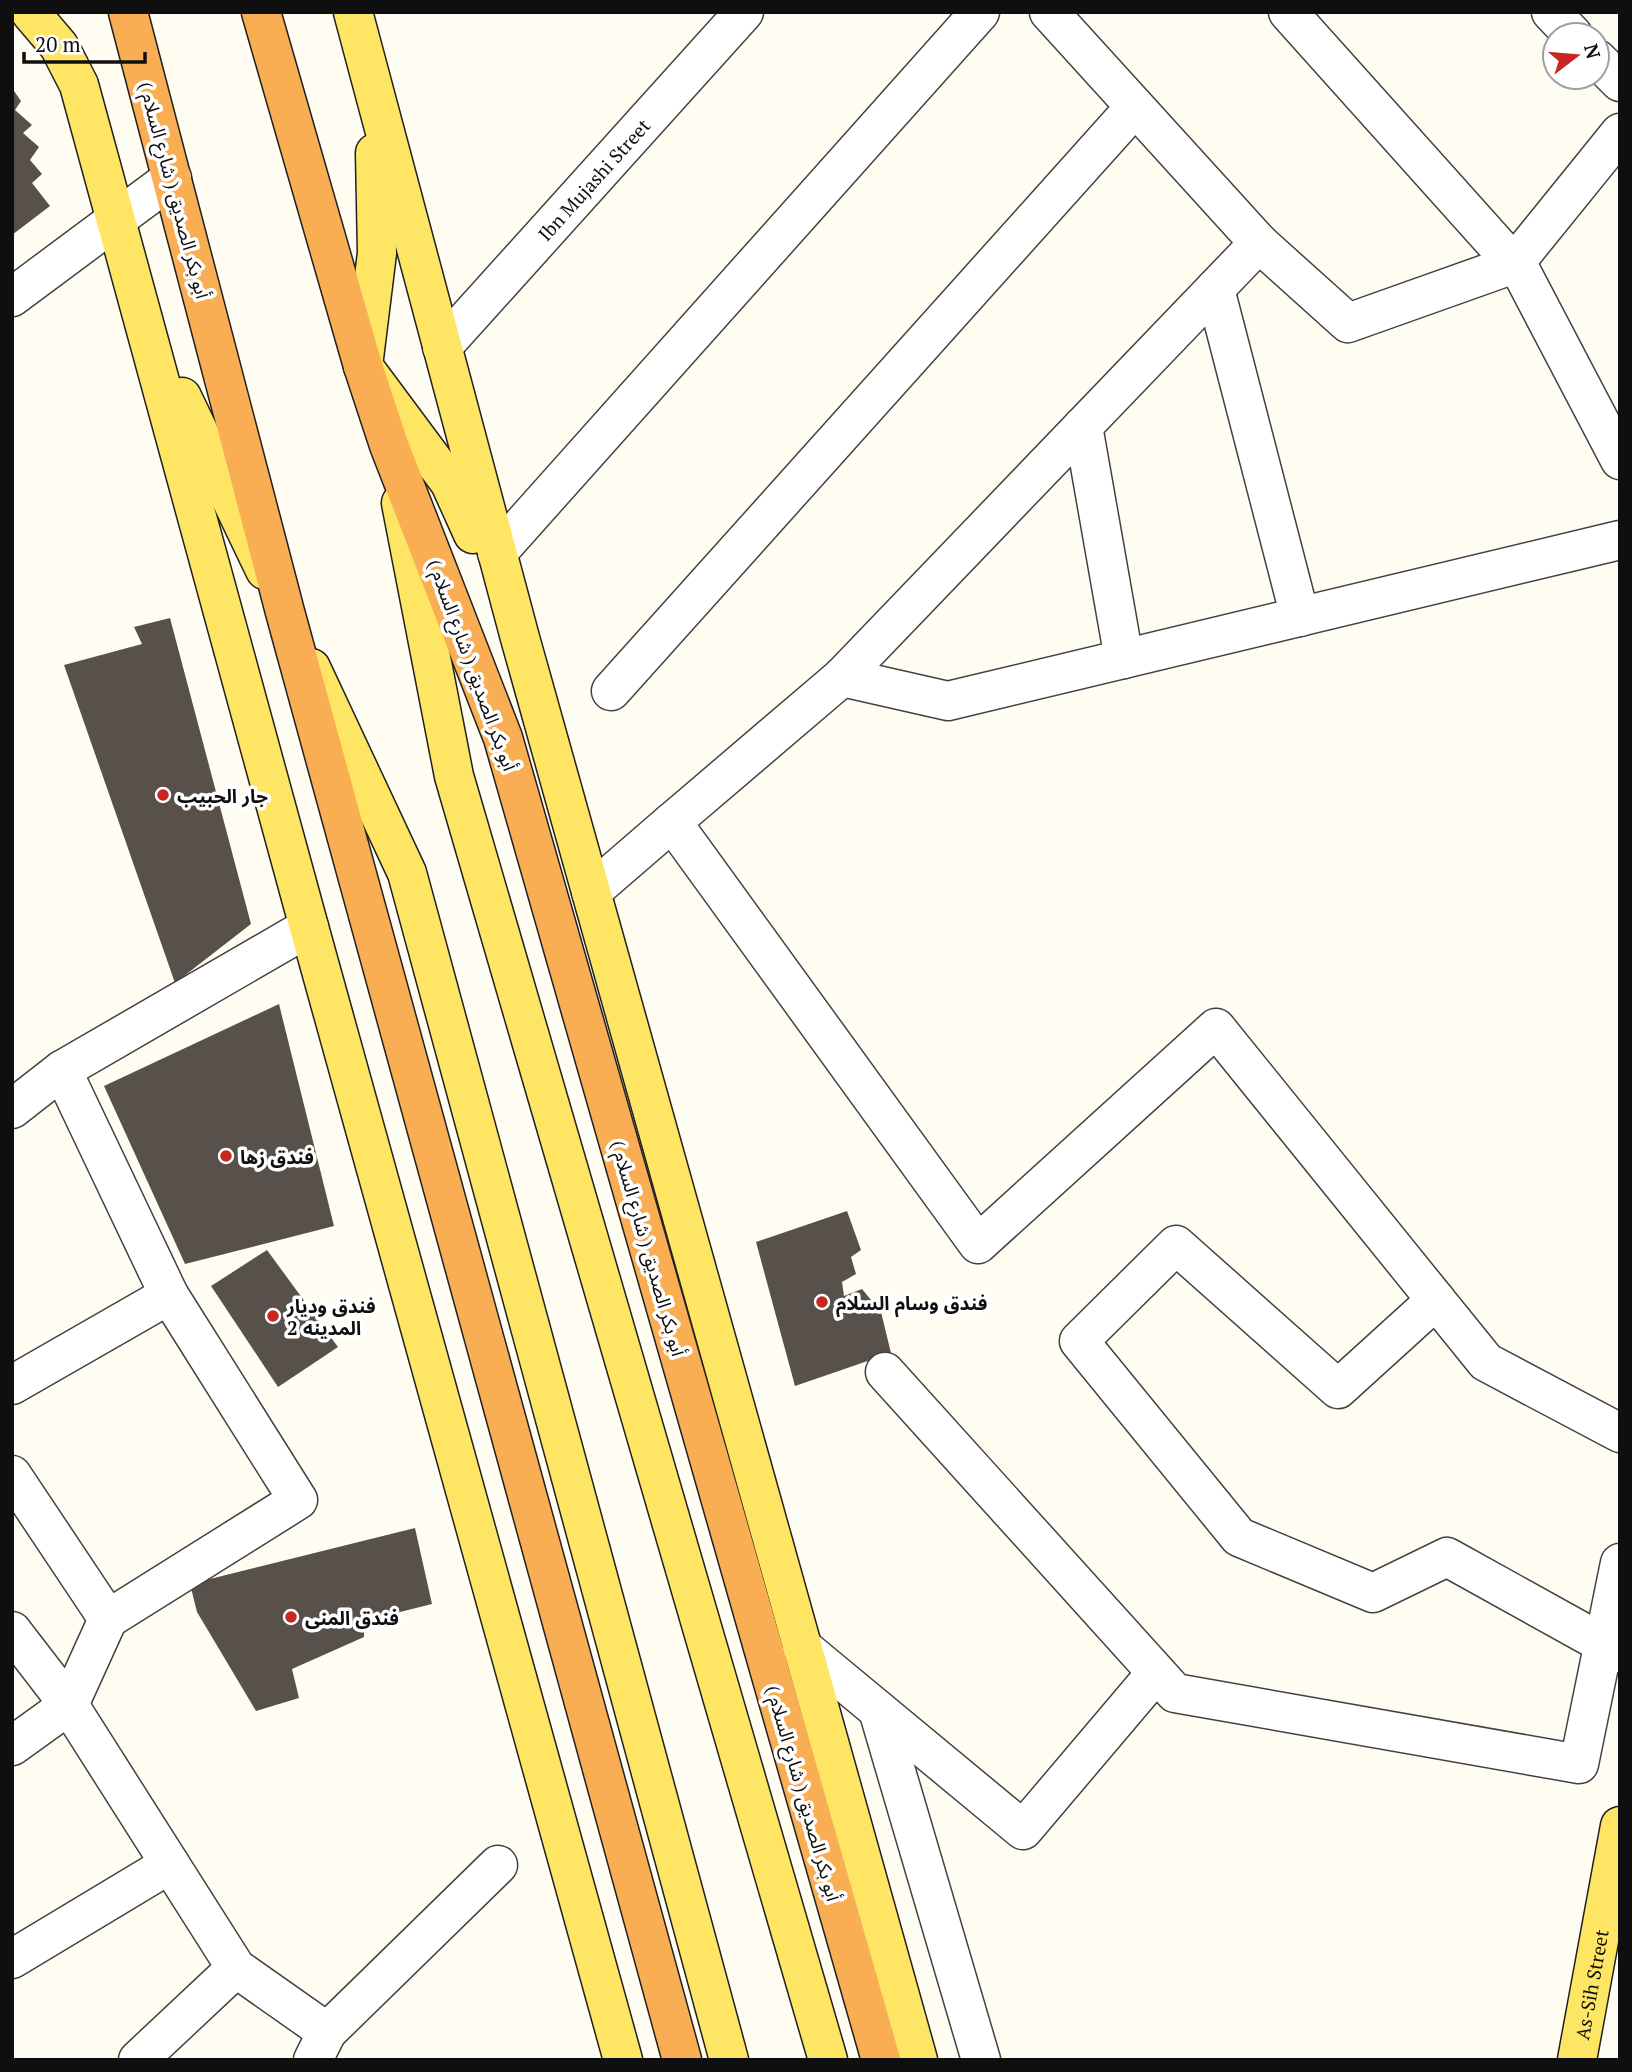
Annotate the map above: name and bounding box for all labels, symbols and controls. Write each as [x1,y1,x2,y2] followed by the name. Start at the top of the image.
[24,21,145,65] scale bar
[1541,21,1611,91] north arrow
[35,30,81,58] text: 20 m
[1579,41,1607,62] text: N
[131,79,216,302] street label: ( شارع السلام ) أبو بكر الصديق
[532,113,655,245] street label: Ibn Mujashi Street
[420,556,523,776] street label: ( شارع السلام ) أبو بكر الصديق
[177,783,268,808] place label: جار الحبيب
[155,787,171,803] marker: جار الحبيب
[603,1137,692,1360] street label: ( شارع السلام ) أبو بكر الصديق
[240,1144,314,1169] place label: فندق زها
[218,1148,234,1164] marker: فندق زها
[836,1290,987,1318] place label: فندق وسام السلام
[286,1293,376,1340] place label: فندق وديار المدينه 2
[814,1294,830,1310] marker: فندق وسام السلام
[265,1308,281,1324] marker: فندق وديار المدينه 2
[305,1605,399,1630] place label: فندق المنى
[283,1609,299,1625] marker: فندق المنى
[758,1682,847,1905] street label: ( شارع السلام ) أبو بكر الصديق
[1569,1927,1613,2041] street label: As-Sih Street

